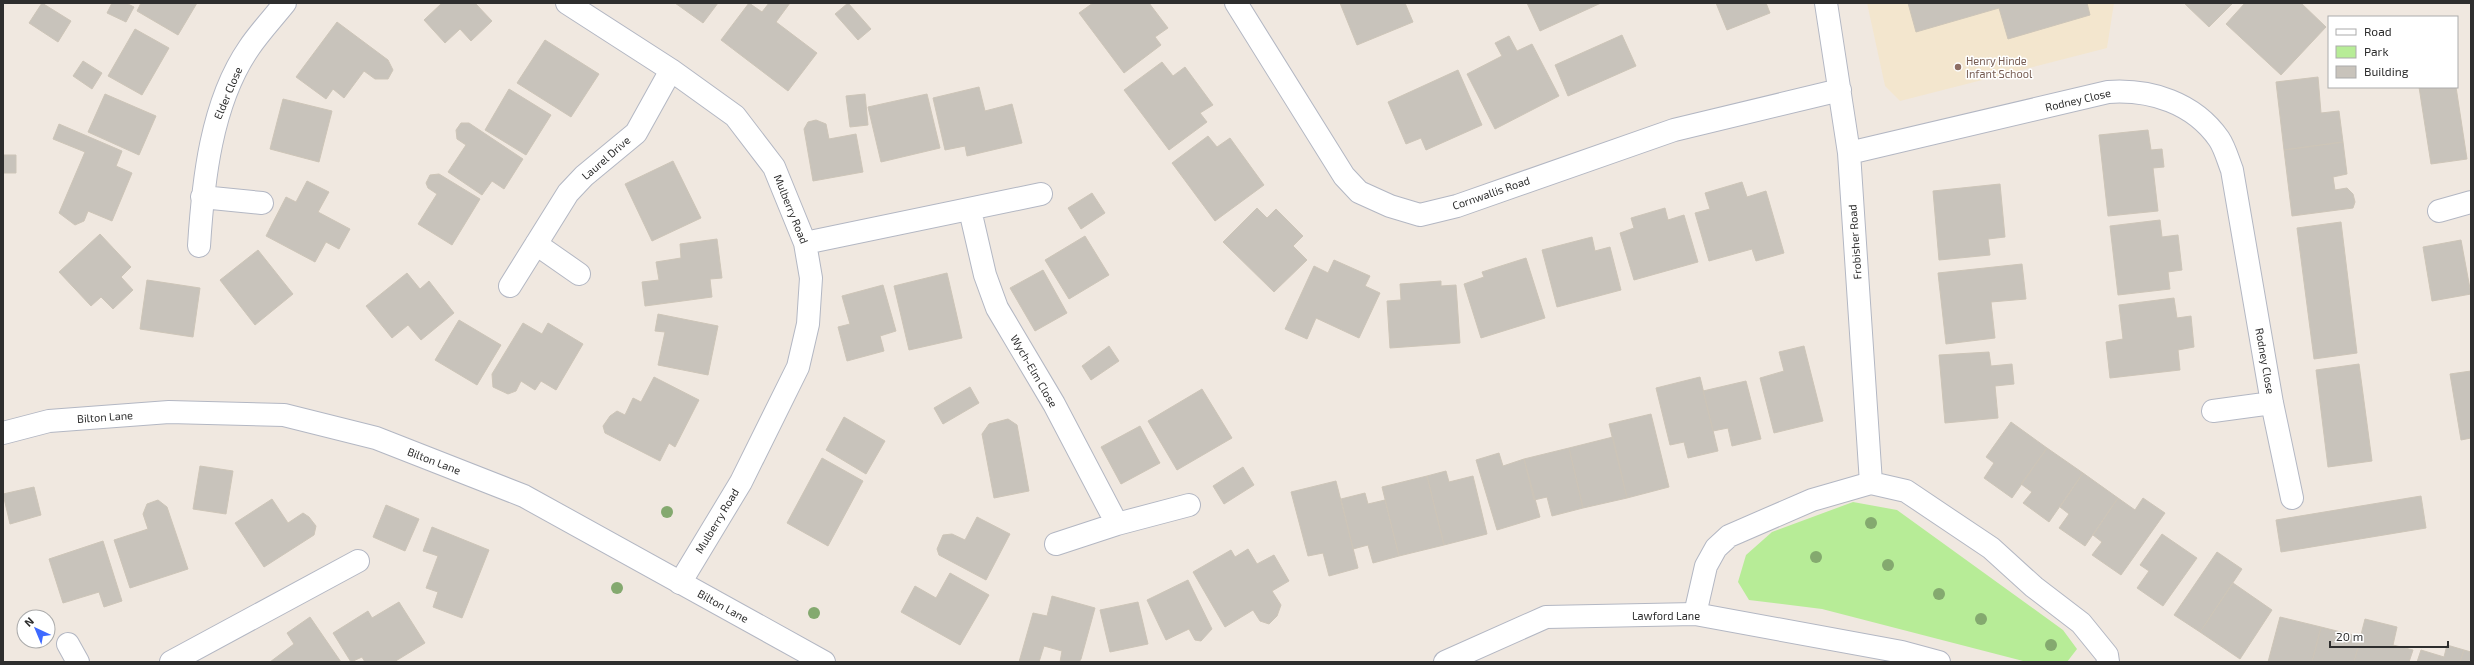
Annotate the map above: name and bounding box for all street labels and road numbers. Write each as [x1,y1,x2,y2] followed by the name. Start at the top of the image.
[211,65,244,121] street label: Elder Close
[2044,86,2112,113] street label: Rodney Close
[579,133,633,182] street label: Laurel Drive
[772,172,811,245] street label: Mulberry Road
[1450,173,1531,212] street label: Cornwallis Road
[1845,204,1864,280] street label: Frobisher Road
[2253,327,2278,395] street label: Rodney Close
[1008,332,1061,409] street label: Wych-Elm Close
[77,408,133,425] street label: Bilton Lane
[406,444,463,477] street label: Bilton Lane
[692,486,741,556] street label: Mulberry Road
[696,586,751,625] street label: Bilton Lane
[1632,609,1700,622] street label: Lawford Lane

